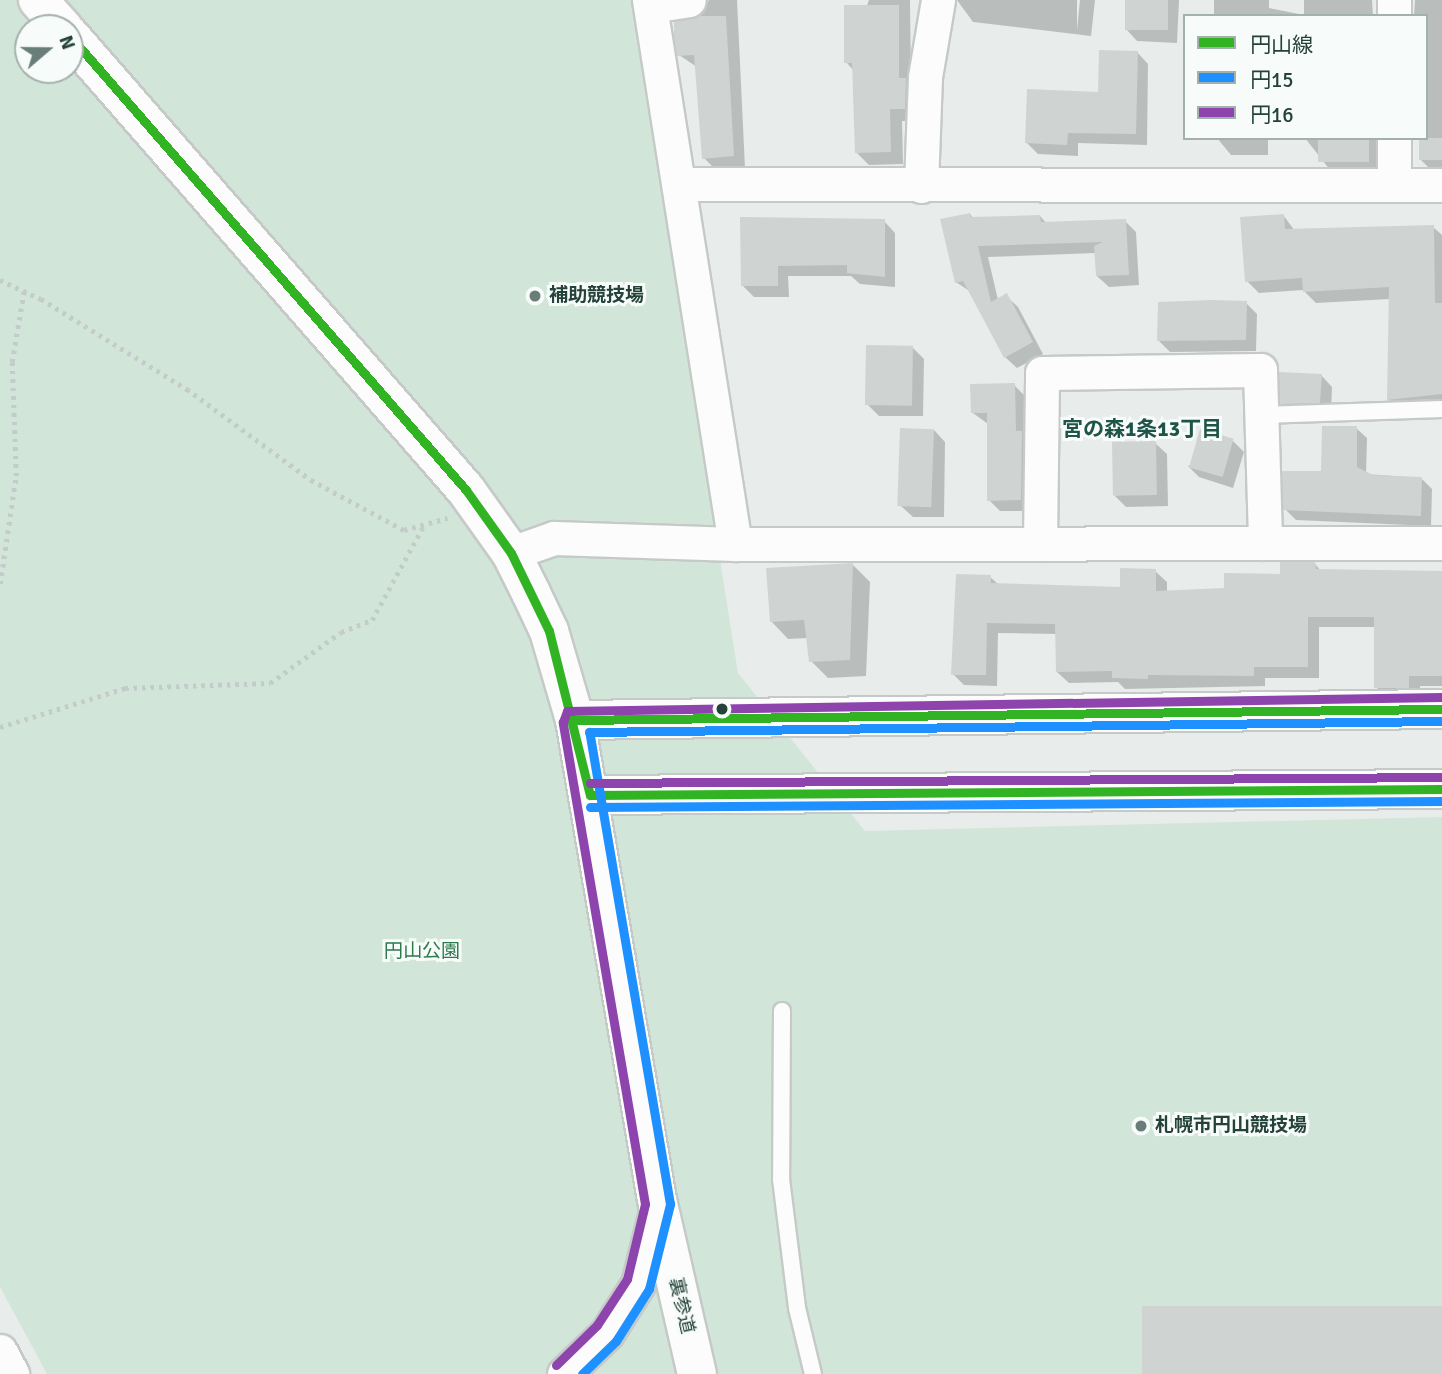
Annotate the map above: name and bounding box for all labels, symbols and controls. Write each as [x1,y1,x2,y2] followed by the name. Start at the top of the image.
[14,14,84,84] north arrow
[1183,14,1428,140] legend
[53,32,80,53] text: N
[1250,32,1313,58] text: 円山線
[1250,67,1294,93] text: 円15
[1250,102,1294,128] text: 円16
[549,285,644,307] place label: 補助競技場
[527,288,543,304] marker: 補助競技場
[1062,416,1222,442] district label: 宮の森1条13丁目
[715,702,729,716] unlabelled marker
[384,941,460,963] park label: 円山公園
[1155,1115,1307,1137] place label: 札幌市円山競技場
[1133,1118,1149,1134] marker: 札幌市円山競技場
[663,1276,699,1336] street label: 裏参道

